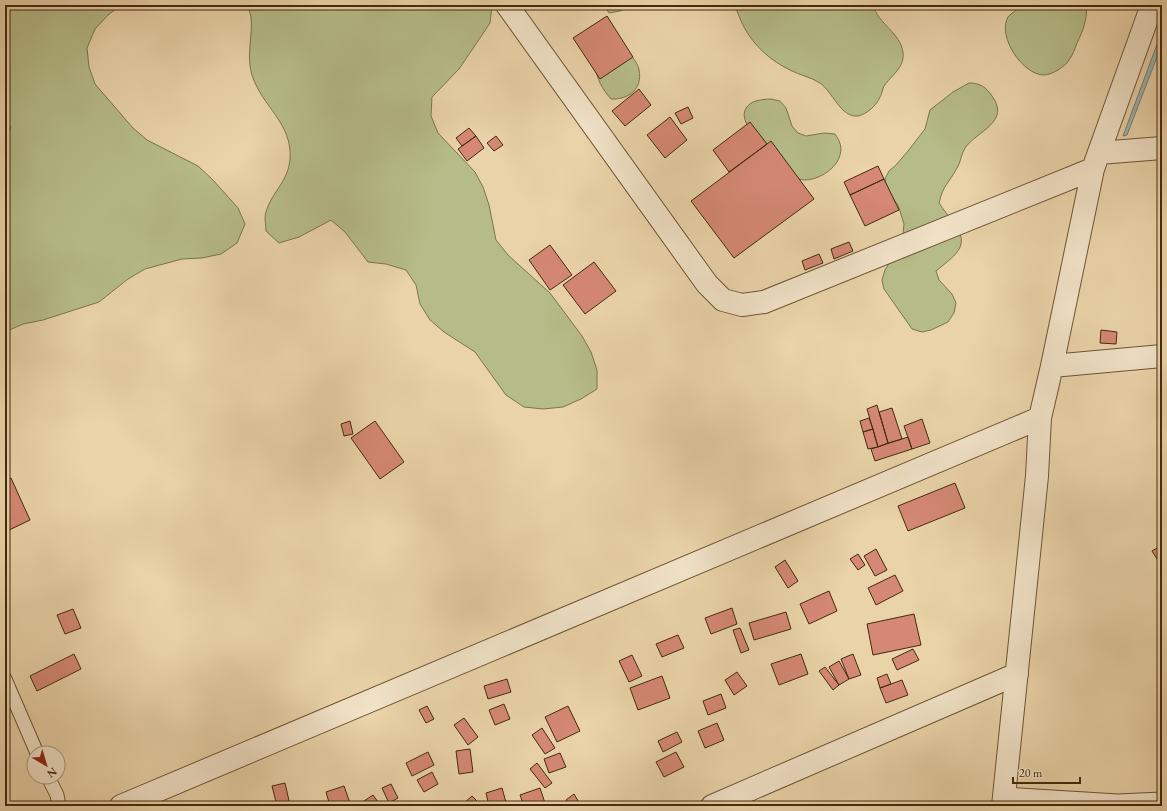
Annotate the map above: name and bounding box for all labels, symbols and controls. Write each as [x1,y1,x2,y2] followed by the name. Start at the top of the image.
[26,745,66,785] north arrow
[1013,759,1080,785] scale bar
[44,765,60,781] text: N
[1019,765,1043,781] text: 20 m

